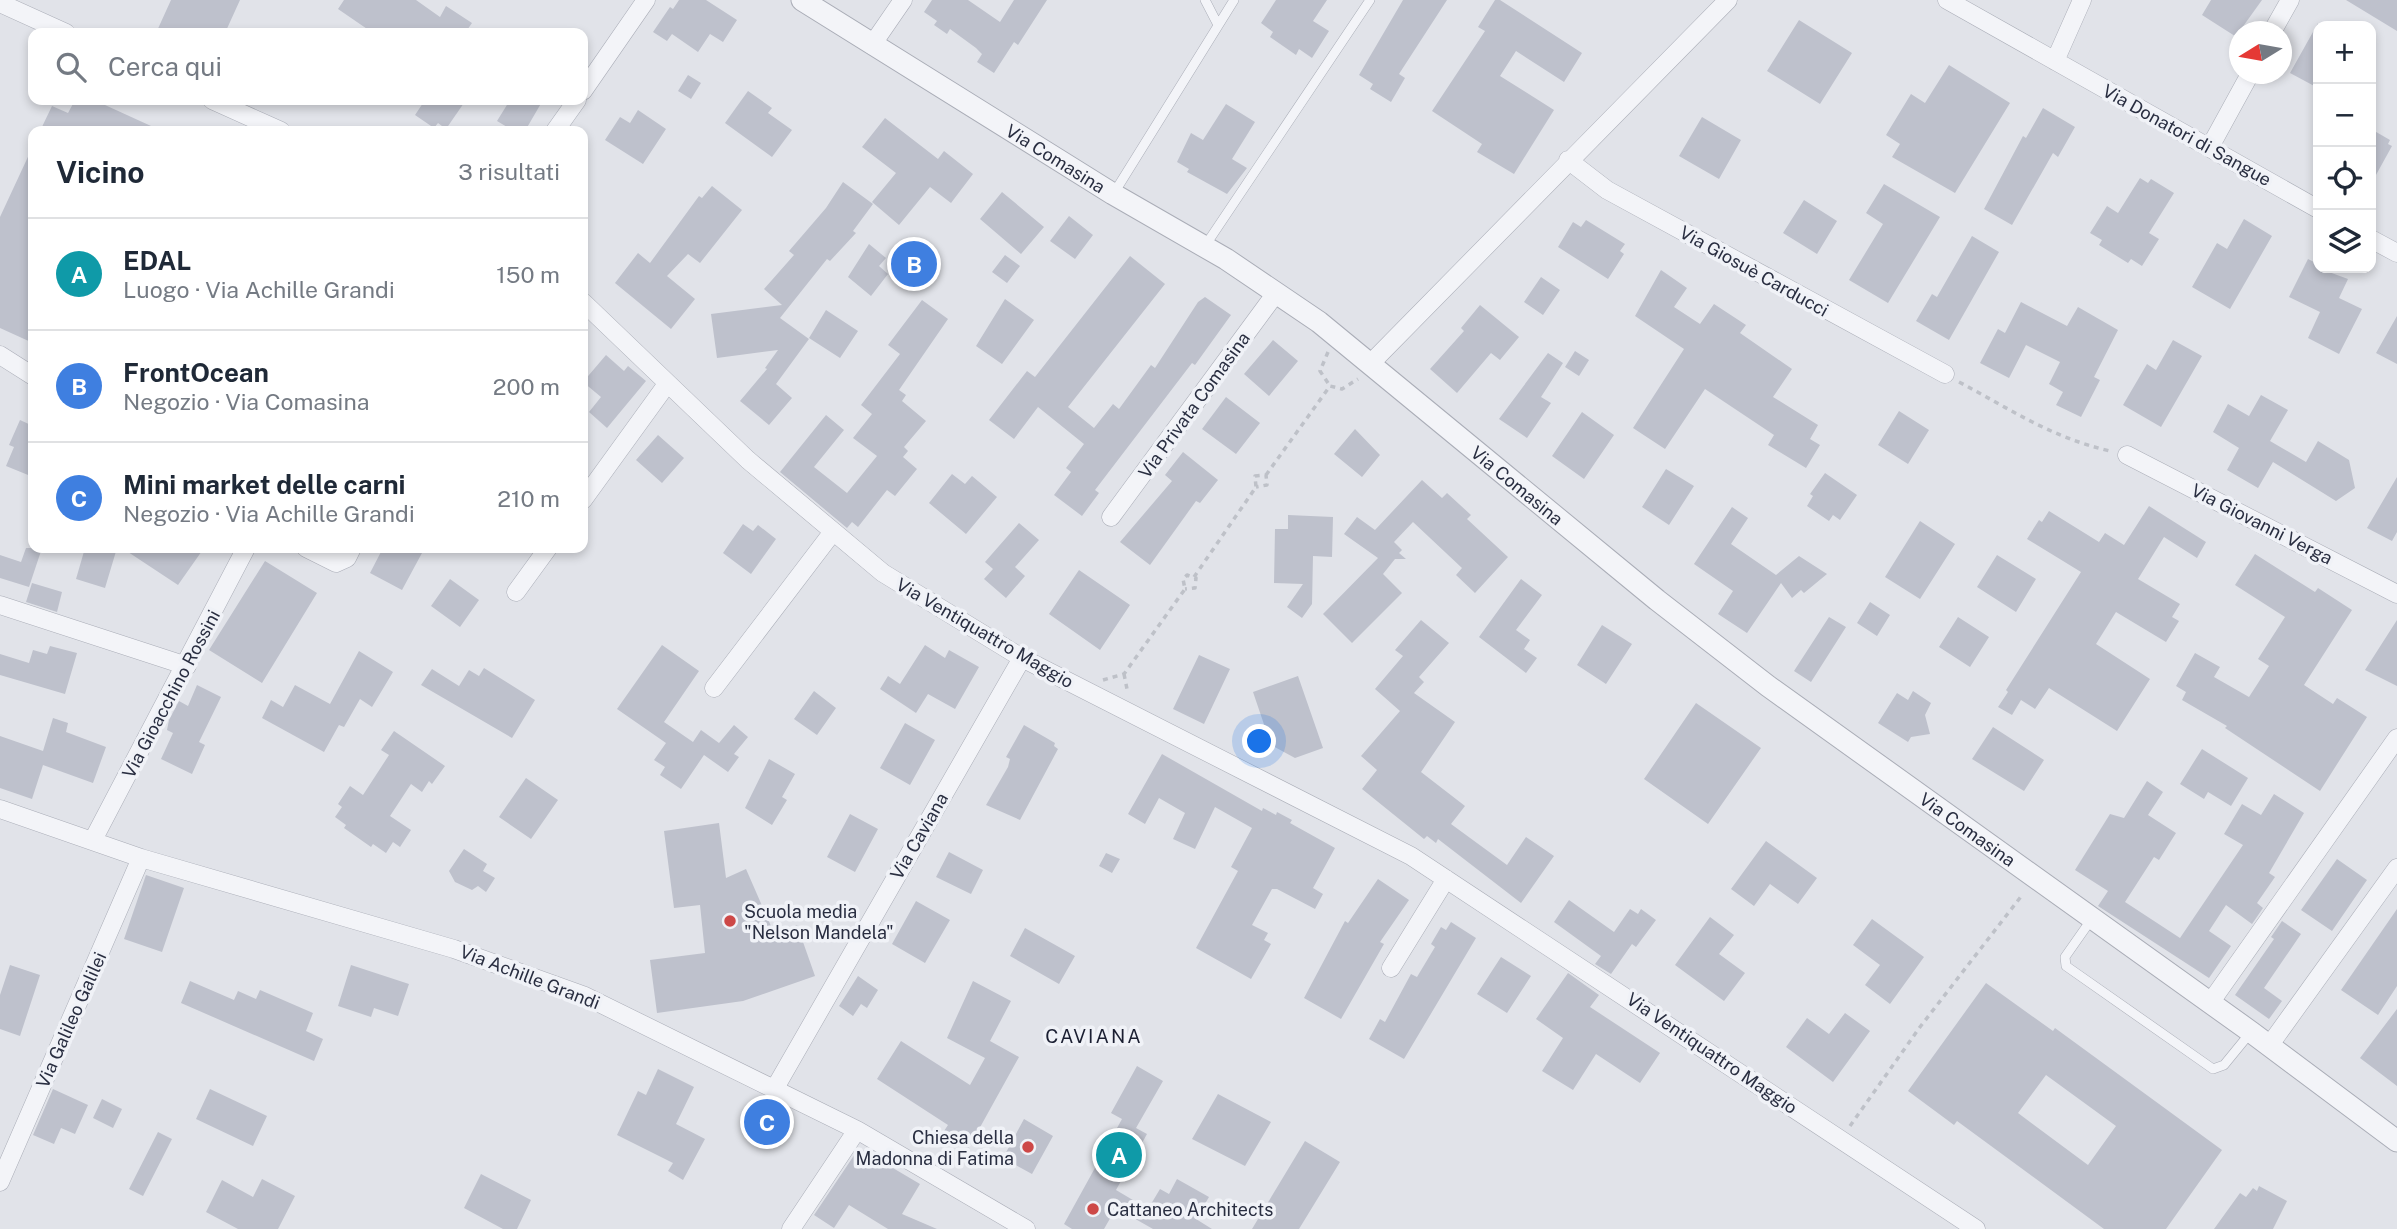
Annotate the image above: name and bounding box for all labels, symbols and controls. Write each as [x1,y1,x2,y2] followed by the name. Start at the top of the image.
[2229,21,2292,84] north arrow
[2313,21,2376,273] map controls
[2313,21,2376,84] button: +
[28,28,588,105] search box
[52,48,90,86] icon: search
[108,51,222,82] text: Cerca qui
[2099,80,2275,190] street label: Via Donatori di Sangue
[2313,84,2376,147] button: −
[1002,119,1109,197] street label: Via Comasina
[2313,147,2376,210] button: locate
[56,154,145,190] text: Vicino
[458,158,560,185] text: 3 risultati
[2313,210,2376,273] button: layers
[1676,221,1832,321] street label: Via Giosuè Carducci
[891,238,937,290] pin: B
[123,245,191,276] text: EDAL
[71,261,87,288] text: A
[496,261,560,288] text: 150 m
[123,276,395,303] text: Luogo · Via Achille Grandi
[1134,328,1254,482] street label: Via Privata Comasina
[123,357,269,388] text: FrontOcean
[71,373,87,400] text: B
[493,373,560,400] text: 200 m
[123,388,369,415] text: Negozio · Via Comasina
[1467,441,1568,529] street label: Via Comasina
[123,469,406,500] text: Mini market delle carni
[2188,479,2336,569] street label: Via Giovanni Verga
[71,485,87,512] text: C
[497,485,560,512] text: 210 m
[123,500,415,527] text: Negozio · Via Achille Grandi
[893,574,1077,692] street label: Via Ventiquattro Maggio
[118,606,224,782] street label: Via Gioacchino Rossini
[1242,724,1276,758] your location
[1916,788,2020,871] street label: Via Comasina
[886,789,952,883] street label: Via Caviana
[744,901,894,943] place label: Scuola media "Nelson Mandela"
[722,913,738,929] marker: Scuola media "Nelson Mandela"
[457,941,603,1013] street label: Via Achille Grandi
[32,949,110,1091] street label: Via Galileo Galilei
[1623,988,1801,1118] street label: Via Ventiquattro Maggio
[1045,1025,1143,1047] district label: CAVIANA
[744,1096,790,1148] pin: C
[856,1127,1014,1169] place label: Chiesa della Madonna di Fatima
[1096,1129,1142,1181] pin: A
[1020,1139,1036,1155] marker: Chiesa della Madonna di Fatima
[1107,1199,1273,1220] place label: Cattaneo Architects
[1085,1201,1101,1217] marker: Cattaneo Architects

